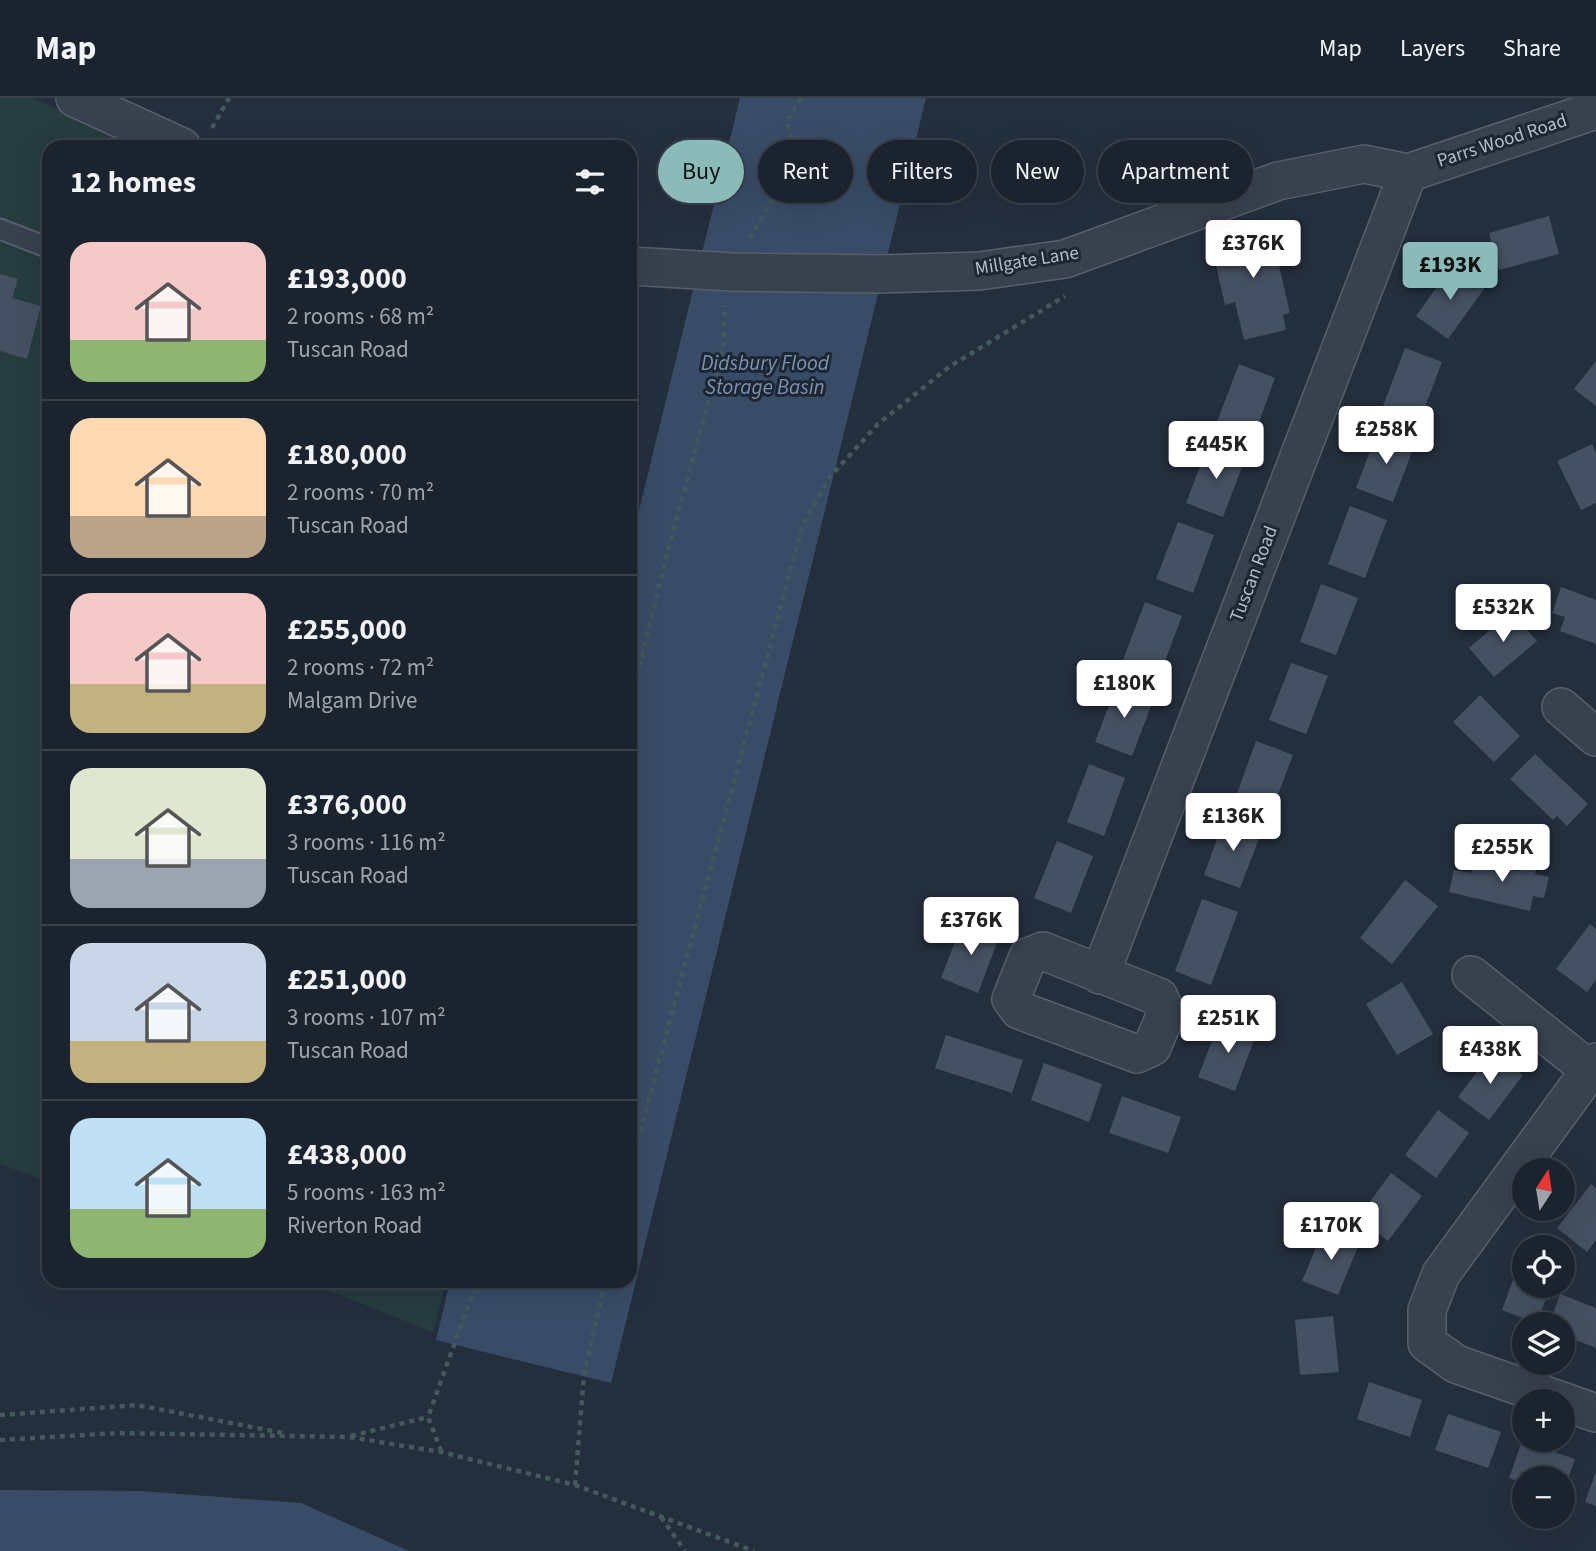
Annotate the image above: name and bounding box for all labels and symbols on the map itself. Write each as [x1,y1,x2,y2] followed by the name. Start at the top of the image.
[1434,107,1570,175] street label: Parrs Wood Road
[1204,220,1302,280] pin: £376K
[973,239,1081,283] street label: Millgate Lane
[1401,242,1499,302] pin: £193K
[701,348,830,402] water label: Didsbury Flood Storage Basin
[1337,406,1435,466] pin: £258K
[1167,422,1265,481] pin: £445K
[1223,522,1285,626] street label: Tuscan Road
[1454,584,1552,644] pin: £532K
[1075,660,1173,720] pin: £180K
[1184,794,1282,853] pin: £136K
[1453,824,1551,884] pin: £255K
[922,898,1020,957] pin: £376K
[1179,996,1277,1055] pin: £251K
[1441,1026,1539,1086] pin: £438K
[1512,1158,1575,1222] north arrow
[1282,1202,1380,1262] pin: £170K

